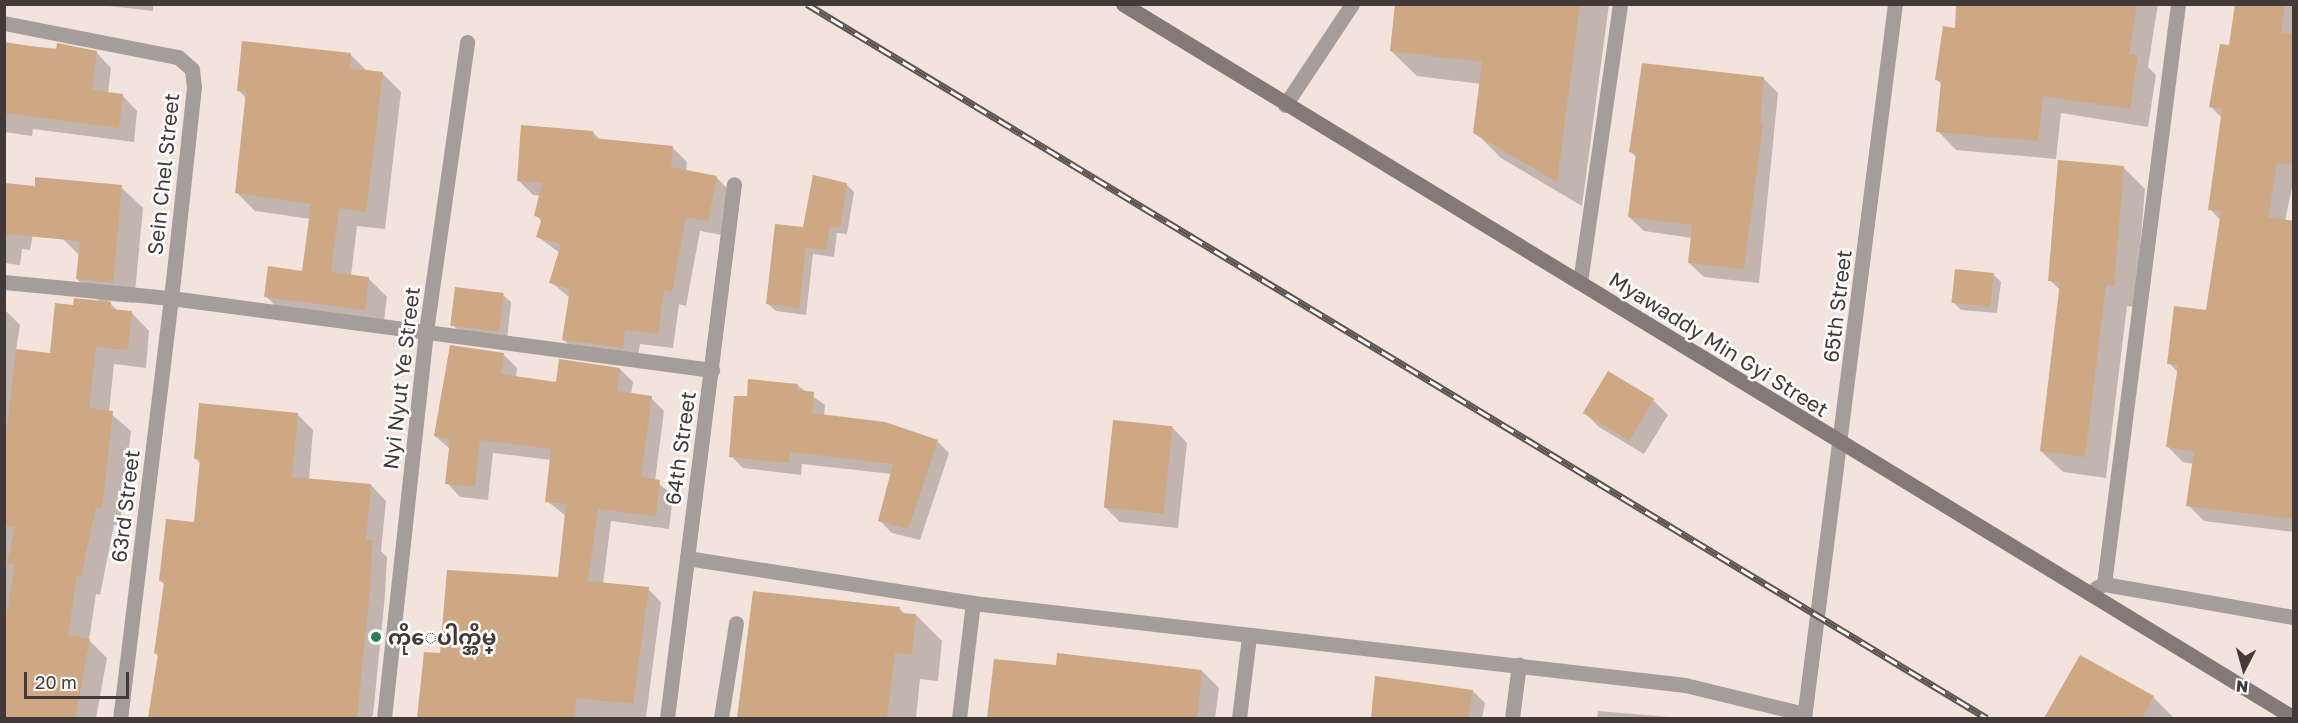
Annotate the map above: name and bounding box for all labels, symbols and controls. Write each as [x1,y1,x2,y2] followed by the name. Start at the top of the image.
[142,92,184,256] street label: Sein Chel Street
[1818,248,1856,364] street label: 65th Street
[1605,266,1833,422] street label: Myawaddy Min Gyi Street
[377,285,425,471] street label: Nyi Nyut Ye Street
[660,390,700,506] street label: 64th Street
[106,448,144,564] street label: 63rd Street
[388,624,496,650] place label: ကိုေပါက္အိမ္
[369,630,383,644] marker: ကိုေပါက္အိမ္
[2214,639,2274,699] north arrow
[27,660,132,698] scale bar
[35,671,77,693] text: 20 m
[2235,676,2249,697] text: N

